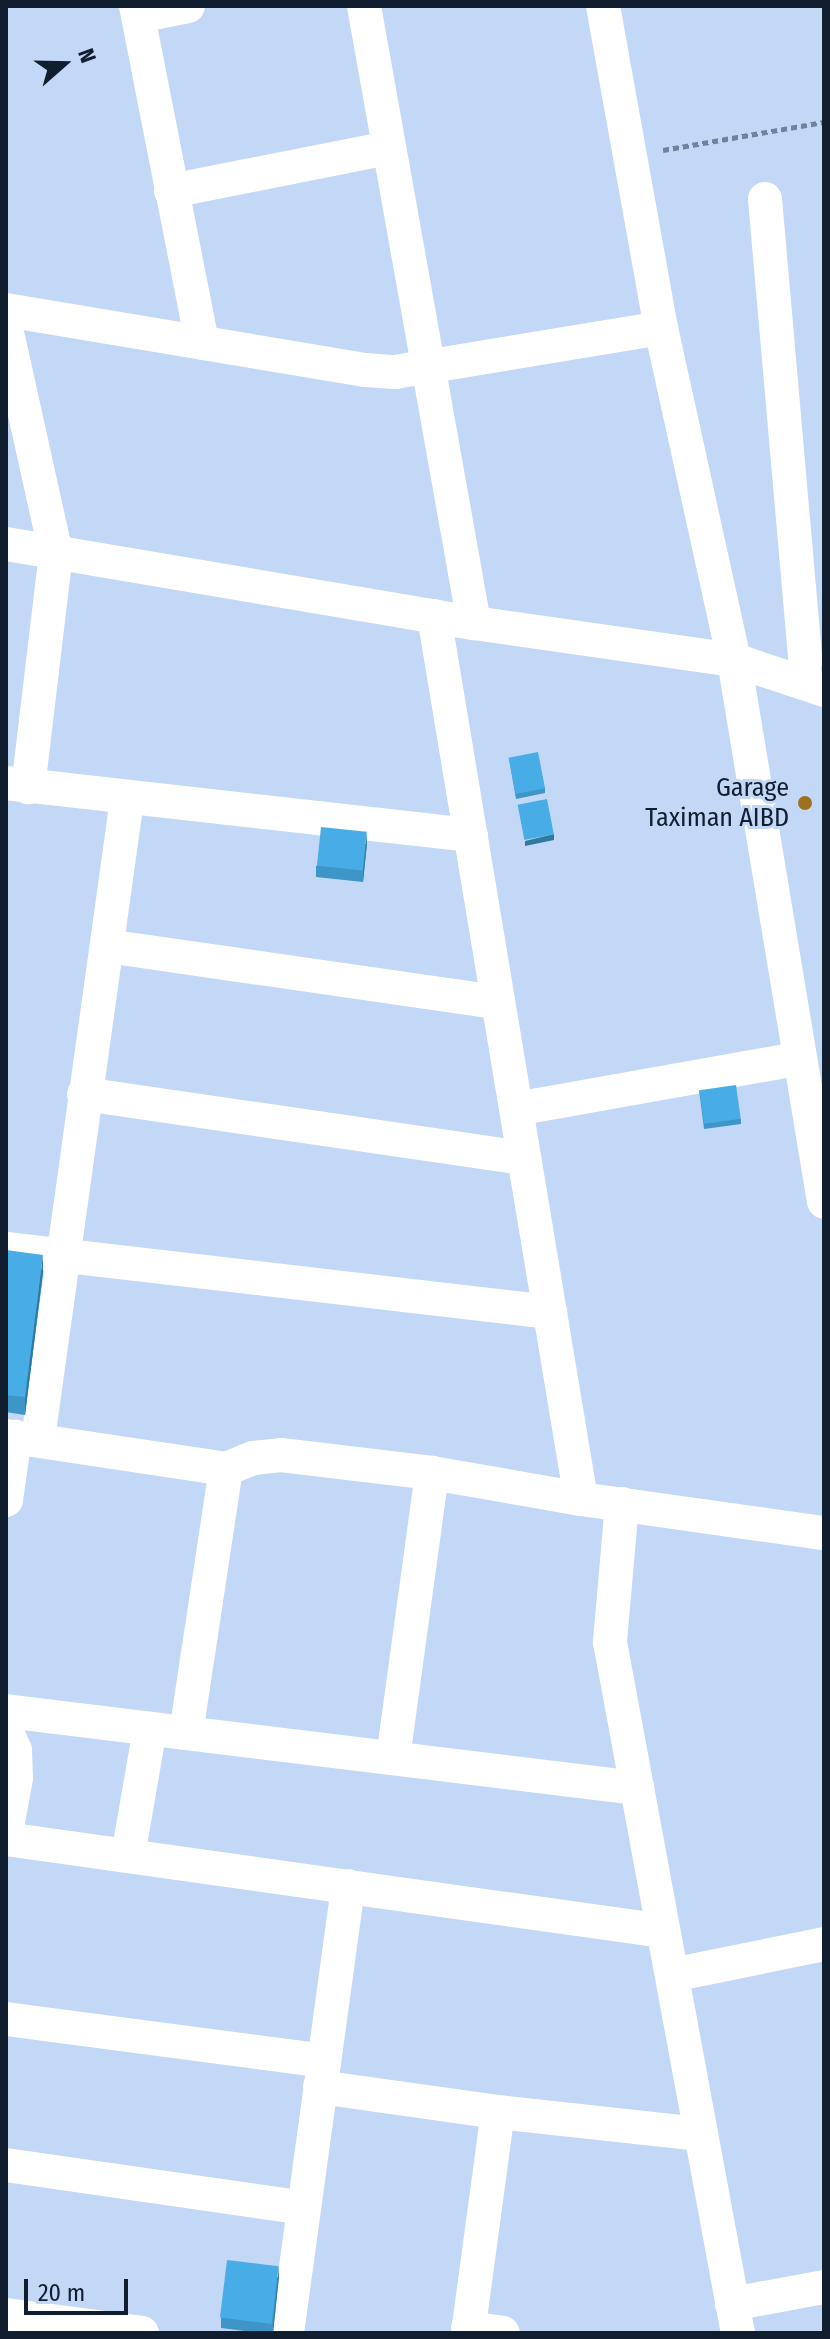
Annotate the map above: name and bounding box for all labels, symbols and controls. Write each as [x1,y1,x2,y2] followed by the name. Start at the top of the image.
[24,24,104,104] north arrow
[72,45,102,66] text: N
[645,772,789,834] place label: Garage Taximan AIBD
[796,794,814,812] marker: Garage Taximan AIBD
[28,2263,132,2313] scale bar
[38,2279,85,2307] text: 20 m

